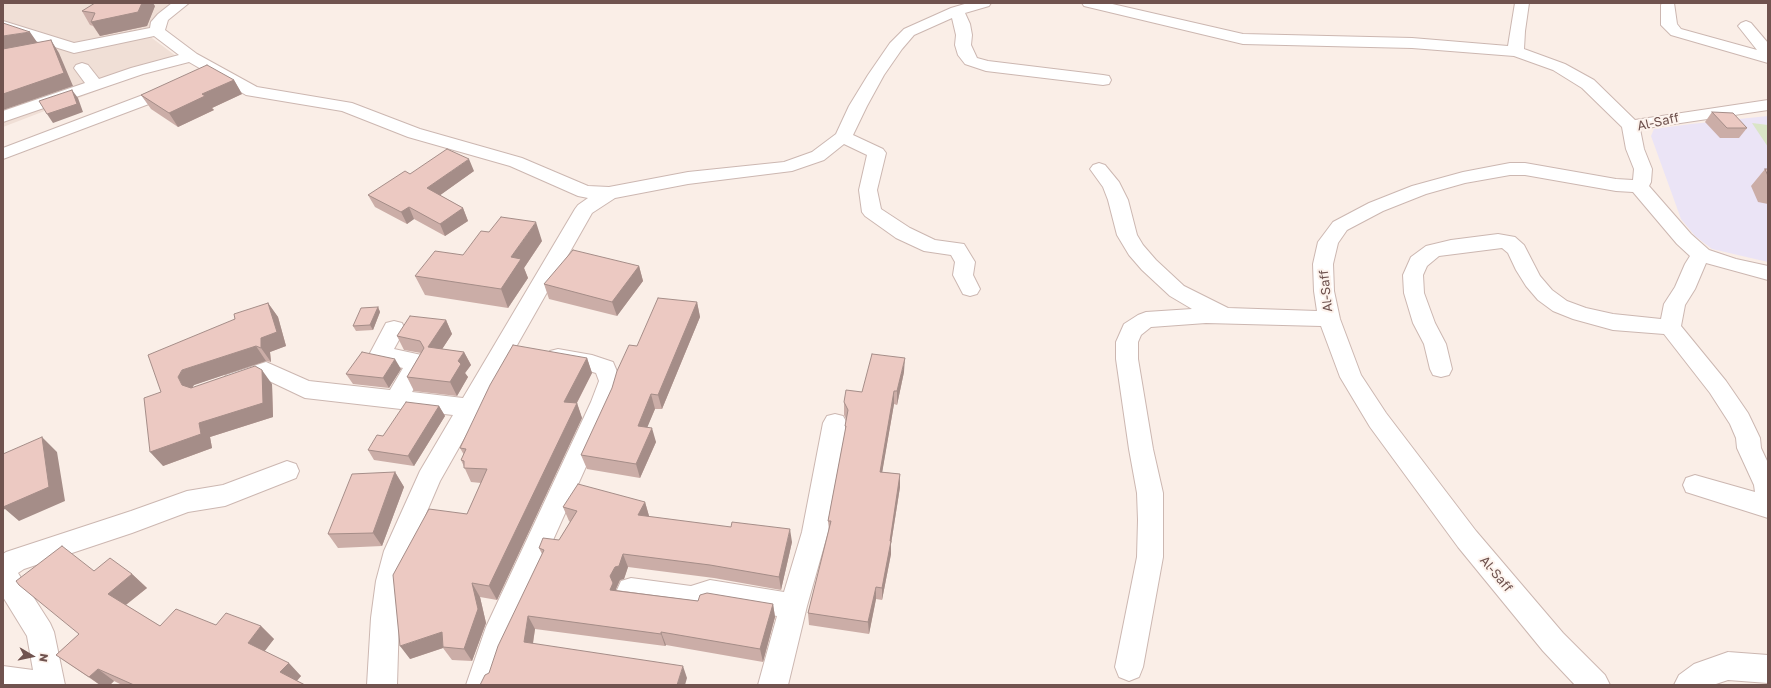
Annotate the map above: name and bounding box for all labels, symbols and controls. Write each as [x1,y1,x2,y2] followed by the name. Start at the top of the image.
[1636,110,1680,134] street label: Al-Saff
[1316,269,1336,313] street label: Al-Saff
[1476,553,1516,595] street label: Al-Saff
[12,636,52,676] north arrow
[37,653,51,663] text: N

